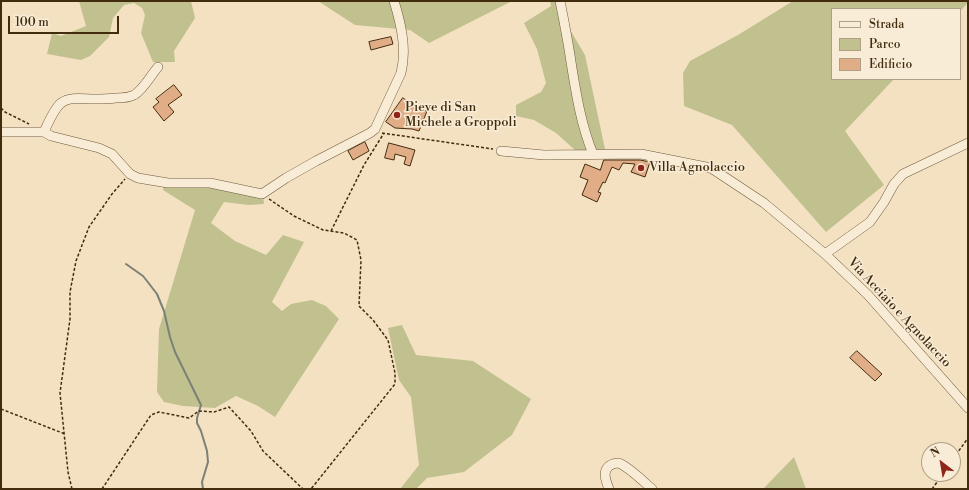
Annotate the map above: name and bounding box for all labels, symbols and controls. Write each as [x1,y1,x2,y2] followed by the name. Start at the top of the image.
[10,8,121,34] scale bar
[831,8,961,80] legend
[15,15,49,30] text: 100 m
[869,17,904,32] text: Strada
[869,37,901,52] text: Parco
[869,57,912,72] text: Edificio
[405,100,517,131] place label: Pieve di San Michele a Groppoli
[392,110,402,120] marker: Pieve di San Michele a Groppoli
[649,160,745,176] place label: Villa Agnolaccio
[636,163,646,173] marker: Villa Agnolaccio
[844,255,954,371] street label: Via Acciaio e Agnolaccio
[921,442,961,482] north arrow
[928,444,943,461] text: N

